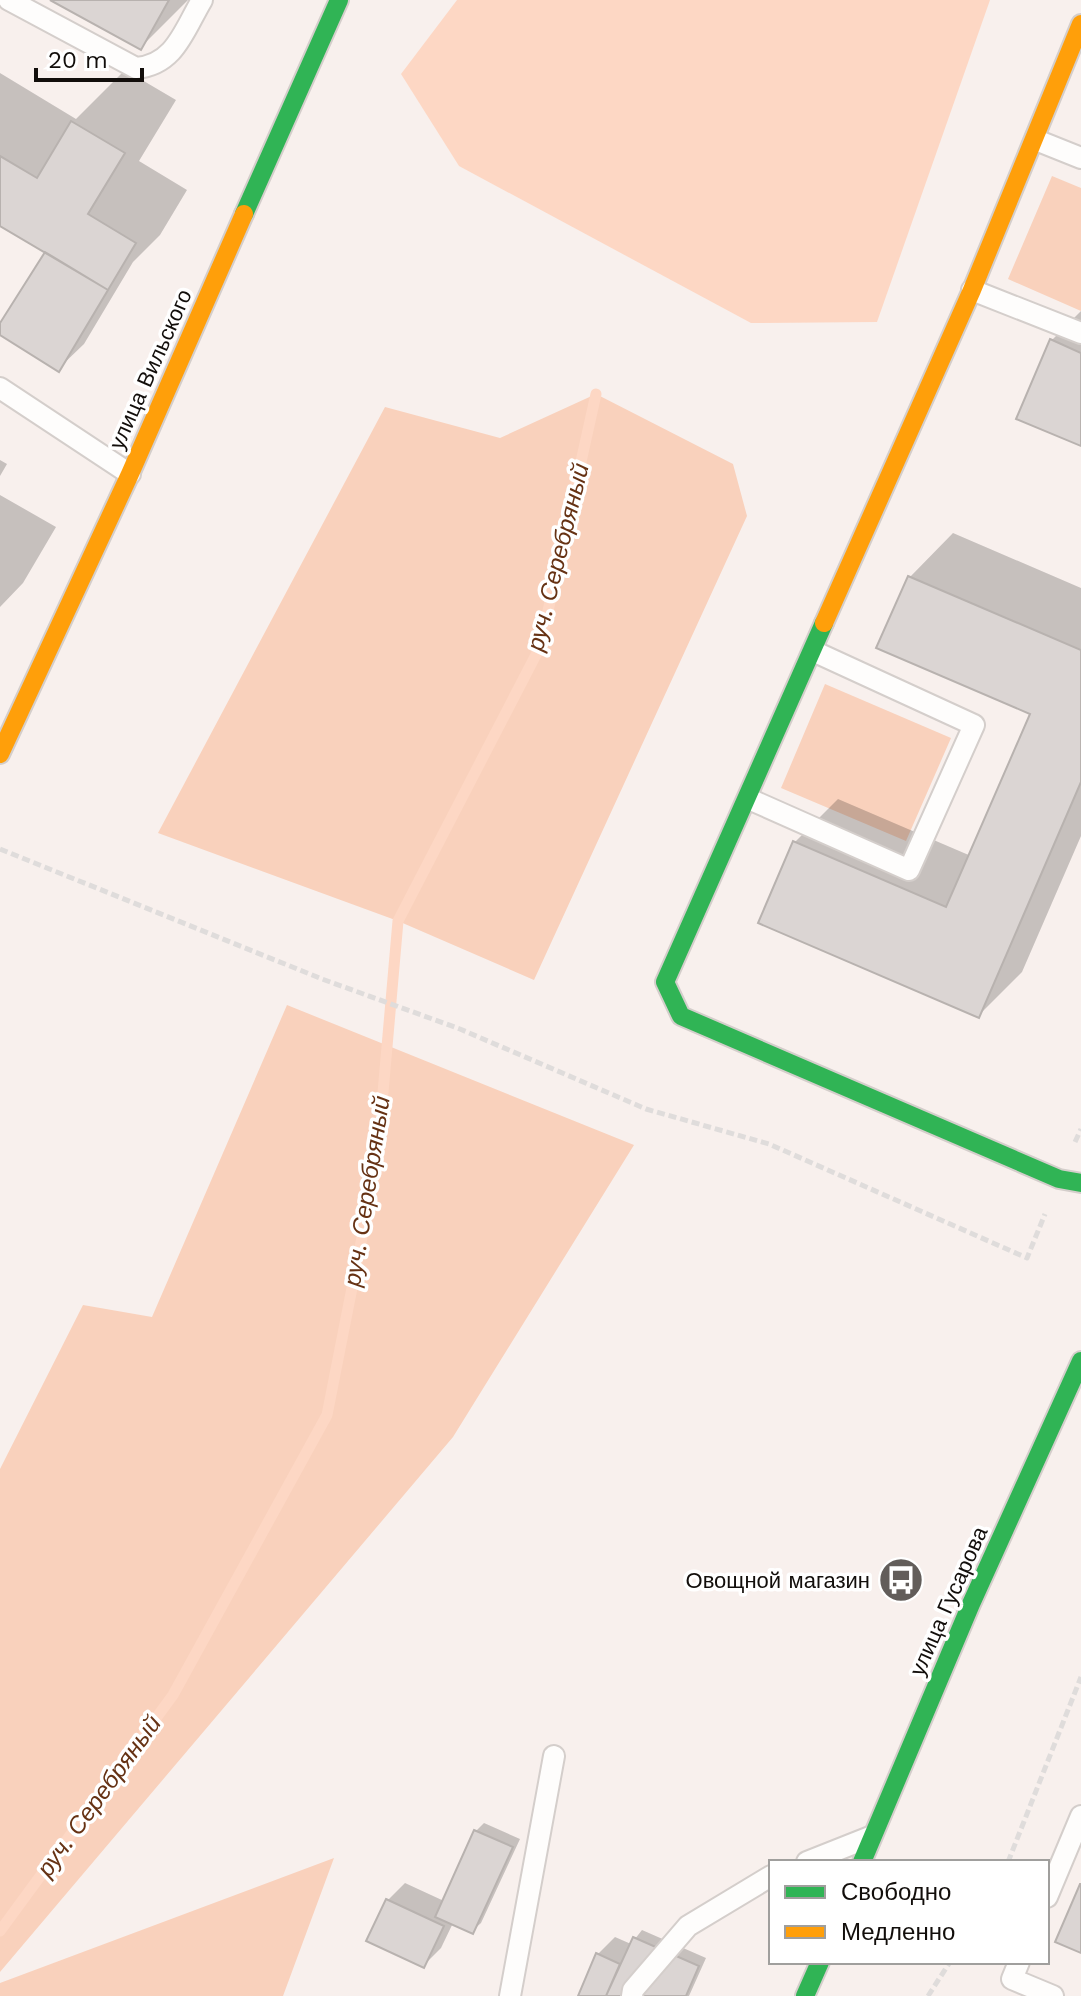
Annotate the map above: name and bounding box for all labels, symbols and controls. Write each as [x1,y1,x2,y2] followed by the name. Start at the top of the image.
[36,32,142,82] scale bar
[48,46,108,74] text: 20 m
[104,285,197,453] street label: улица Вильского
[521,460,595,655] water label: руч. Серебряный
[338,1094,396,1289] water label: руч. Серебряный
[904,1522,993,1680] street label: улица Гусарова
[877,1556,925,1604] bus stop icon: Овощной магазин
[686,1568,870,1593] place label: Овощной магазин
[31,1710,167,1883] water label: руч. Серебряный
[769,1860,1049,1964] legend
[841,1878,951,1906] text: Свободно
[841,1918,955,1946] text: Медленно

